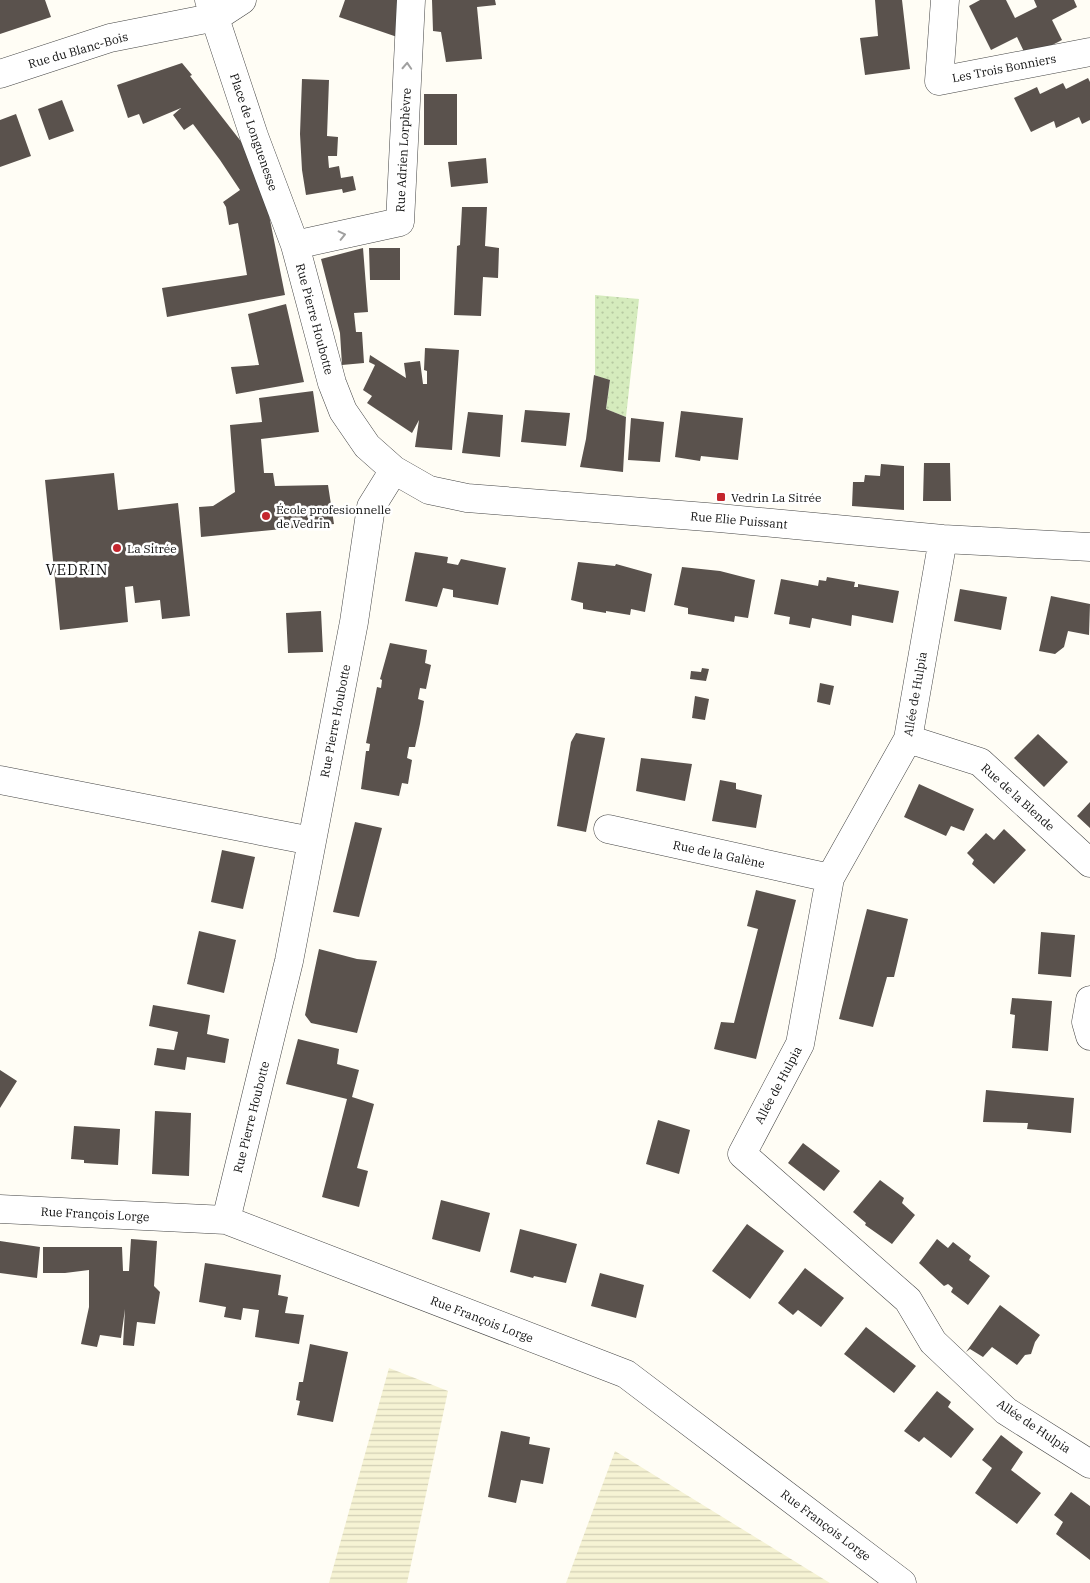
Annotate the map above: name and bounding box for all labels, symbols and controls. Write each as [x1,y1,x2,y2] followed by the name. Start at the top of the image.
[26,29,130,71] street label: Rue du Blanc-Bois
[951,51,1058,85] street label: Les Trois Bonniers
[402,62,413,70] one-way arrow
[227,71,281,193] street label: Place de Longuenesse
[392,87,414,213] street label: Rue Adrien Lorphèvre
[338,230,347,240] one-way arrow
[293,262,337,376] street label: Rue Pierre Houbotte
[731,490,821,505] place label: Vedrin La Sitrée
[715,491,727,503] marker: Vedrin La Sitrée
[276,502,391,531] place label: École profesionnelle de Vedrin
[690,508,788,532] street label: Rue Elie Puissant
[260,510,272,522] marker: École profesionnelle de Vedrin
[127,541,177,556] place label: La Sitrée
[111,542,123,554] marker: La Sitrée
[45,560,109,579] district label: VEDRIN
[900,650,930,737] street label: Allée de Hulpia
[317,663,353,779] street label: Rue Pierre Houbotte
[978,760,1058,834] street label: Rue de la Blende
[672,837,766,871] street label: Rue de la Galène
[751,1043,805,1126] street label: Allée de Hulpia
[230,1060,272,1174] street label: Rue Pierre Houbotte
[40,1204,150,1224] street label: Rue François Lorge
[429,1293,535,1345] street label: Rue François Lorge
[994,1396,1074,1456] street label: Allée de Hulpia
[778,1486,874,1564] street label: Rue François Lorge

